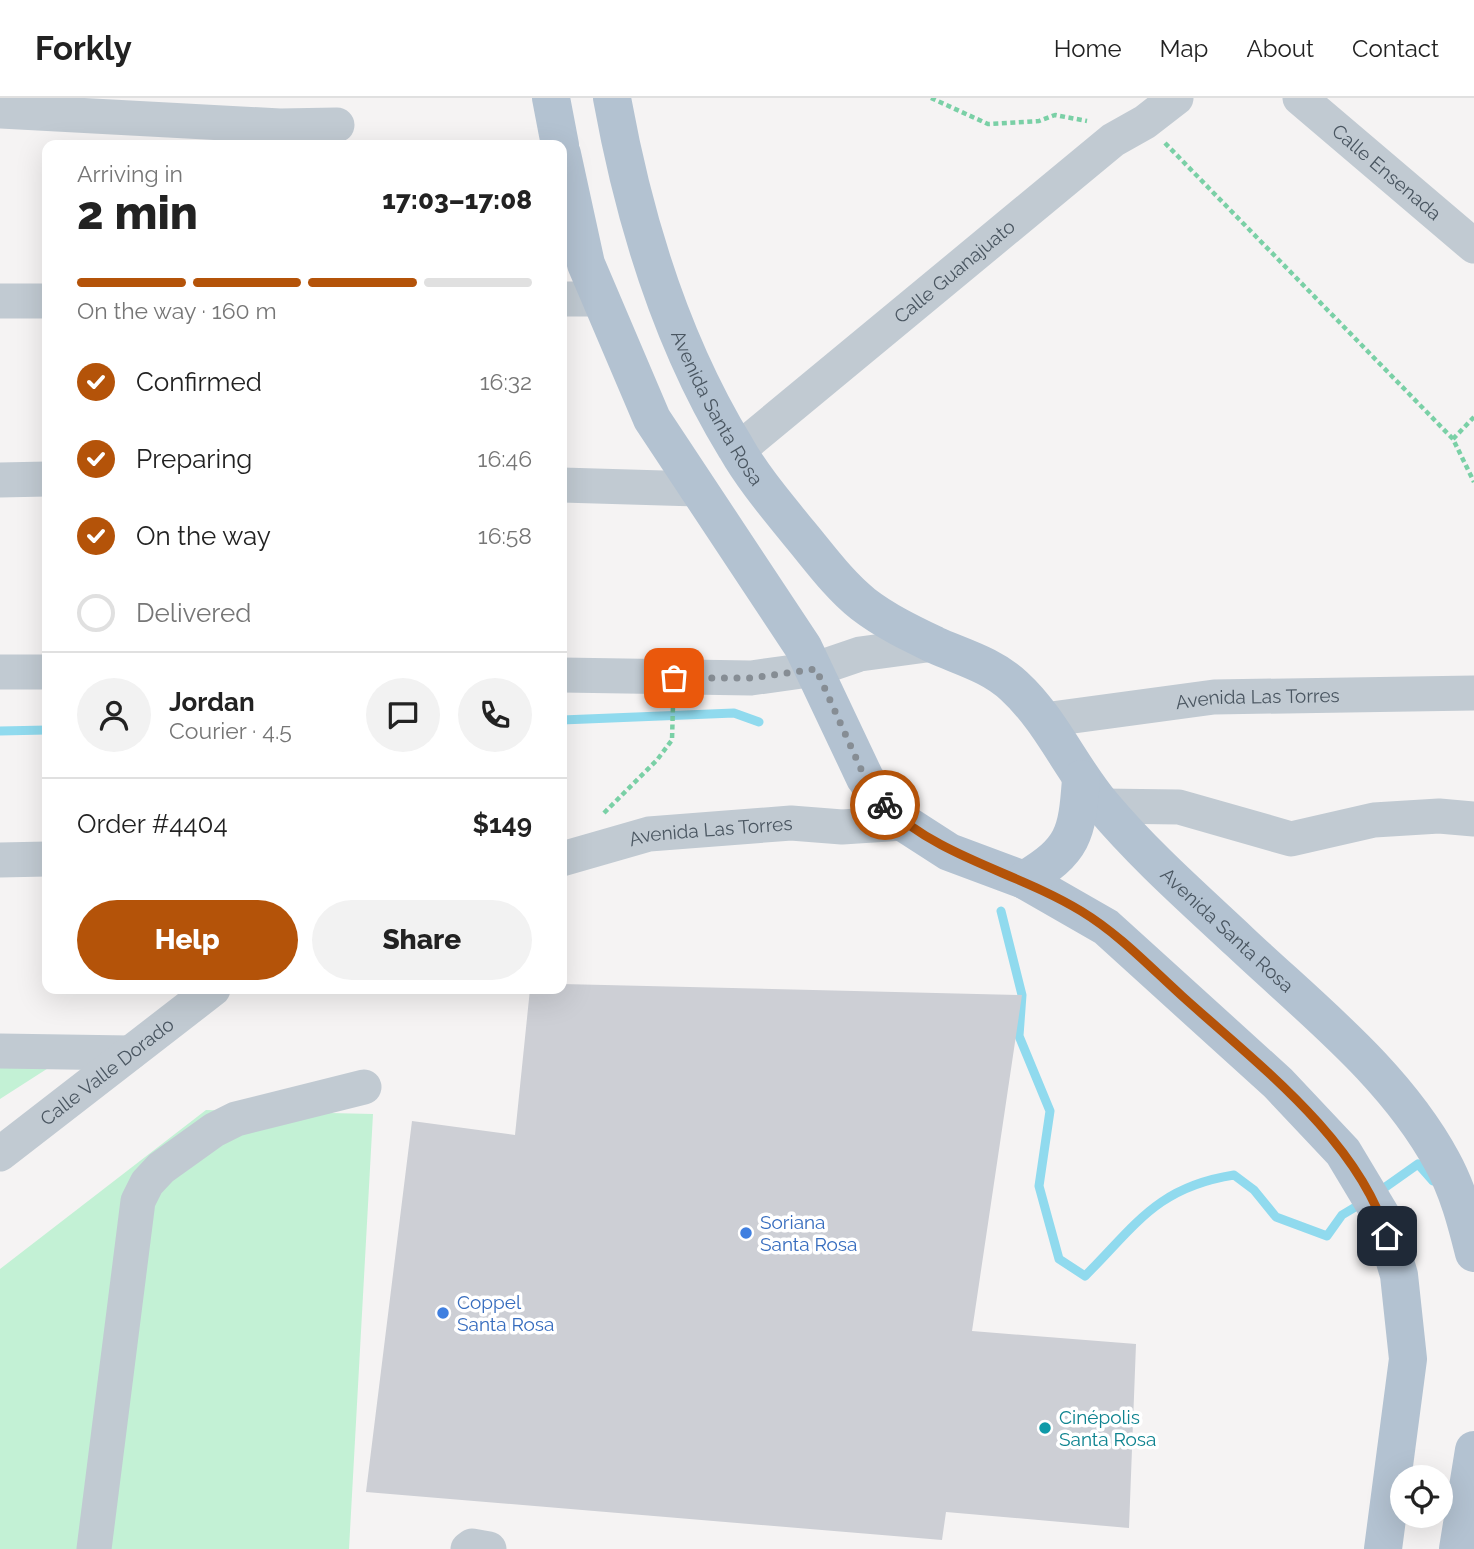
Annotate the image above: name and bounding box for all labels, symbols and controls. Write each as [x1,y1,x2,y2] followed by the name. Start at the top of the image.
[35,29,132,68] text: Forkly
[1054,34,1122,63] text: Home
[1160,34,1208,63] text: Map
[1246,34,1314,63] text: About
[1352,34,1439,63] text: Contact
[1328,119,1446,224] street label: Calle Ensenada
[77,160,183,187] text: Arriving in
[382,185,532,215] text: 17:03–17:08
[77,186,198,240] text: 2 min
[890,215,1019,327] street label: Calle Guanajuato
[77,297,277,324] text: On the way · 160 m
[667,327,768,490] street label: Avenida Santa Rosa
[77,363,115,401] icon: check
[136,367,262,397] text: Confirmed
[480,368,532,395] text: 16:32
[77,440,115,478] icon: check
[136,444,252,474] text: Preparing
[478,445,532,472] text: 16:46
[77,517,115,555] icon: check
[136,521,271,551] text: On the way
[478,522,532,549] text: 16:58
[136,598,251,628] text: Delivered
[644,648,704,708] pin
[655,659,693,697] icon: bag
[77,678,151,752] button: person
[366,678,440,752] button: chat
[458,678,532,752] button: phone
[1174,684,1340,713] street label: Avenida Las Torres
[169,687,255,717] text: Jordan
[169,717,292,744] text: Courier · 4.5
[850,770,920,840] courier
[866,786,904,824] icon: bike
[77,809,228,839] text: Order #4404
[473,809,532,839] text: $149
[626,812,793,850] street label: Avenida Las Torres
[1156,863,1298,997] street label: Avenida Santa Rosa
[77,900,298,980] button: Help
[312,900,532,980] button: Share
[36,1013,178,1130] street label: Calle Valle Dorado
[1357,1206,1417,1266] pin
[760,1211,857,1255] place label: Soriana Santa Rosa
[1368,1217,1406,1255] icon: home
[738,1225,754,1241] marker: Soriana Santa Rosa
[457,1291,554,1335] place label: Coppel Santa Rosa
[435,1305,451,1321] marker: Coppel Santa Rosa
[1059,1406,1156,1450] place label: Cinépolis Santa Rosa
[1037,1420,1053,1436] marker: Cinépolis Santa Rosa
[1390,1465,1453,1528] map controls
[1390,1465,1453,1528] button: locate

